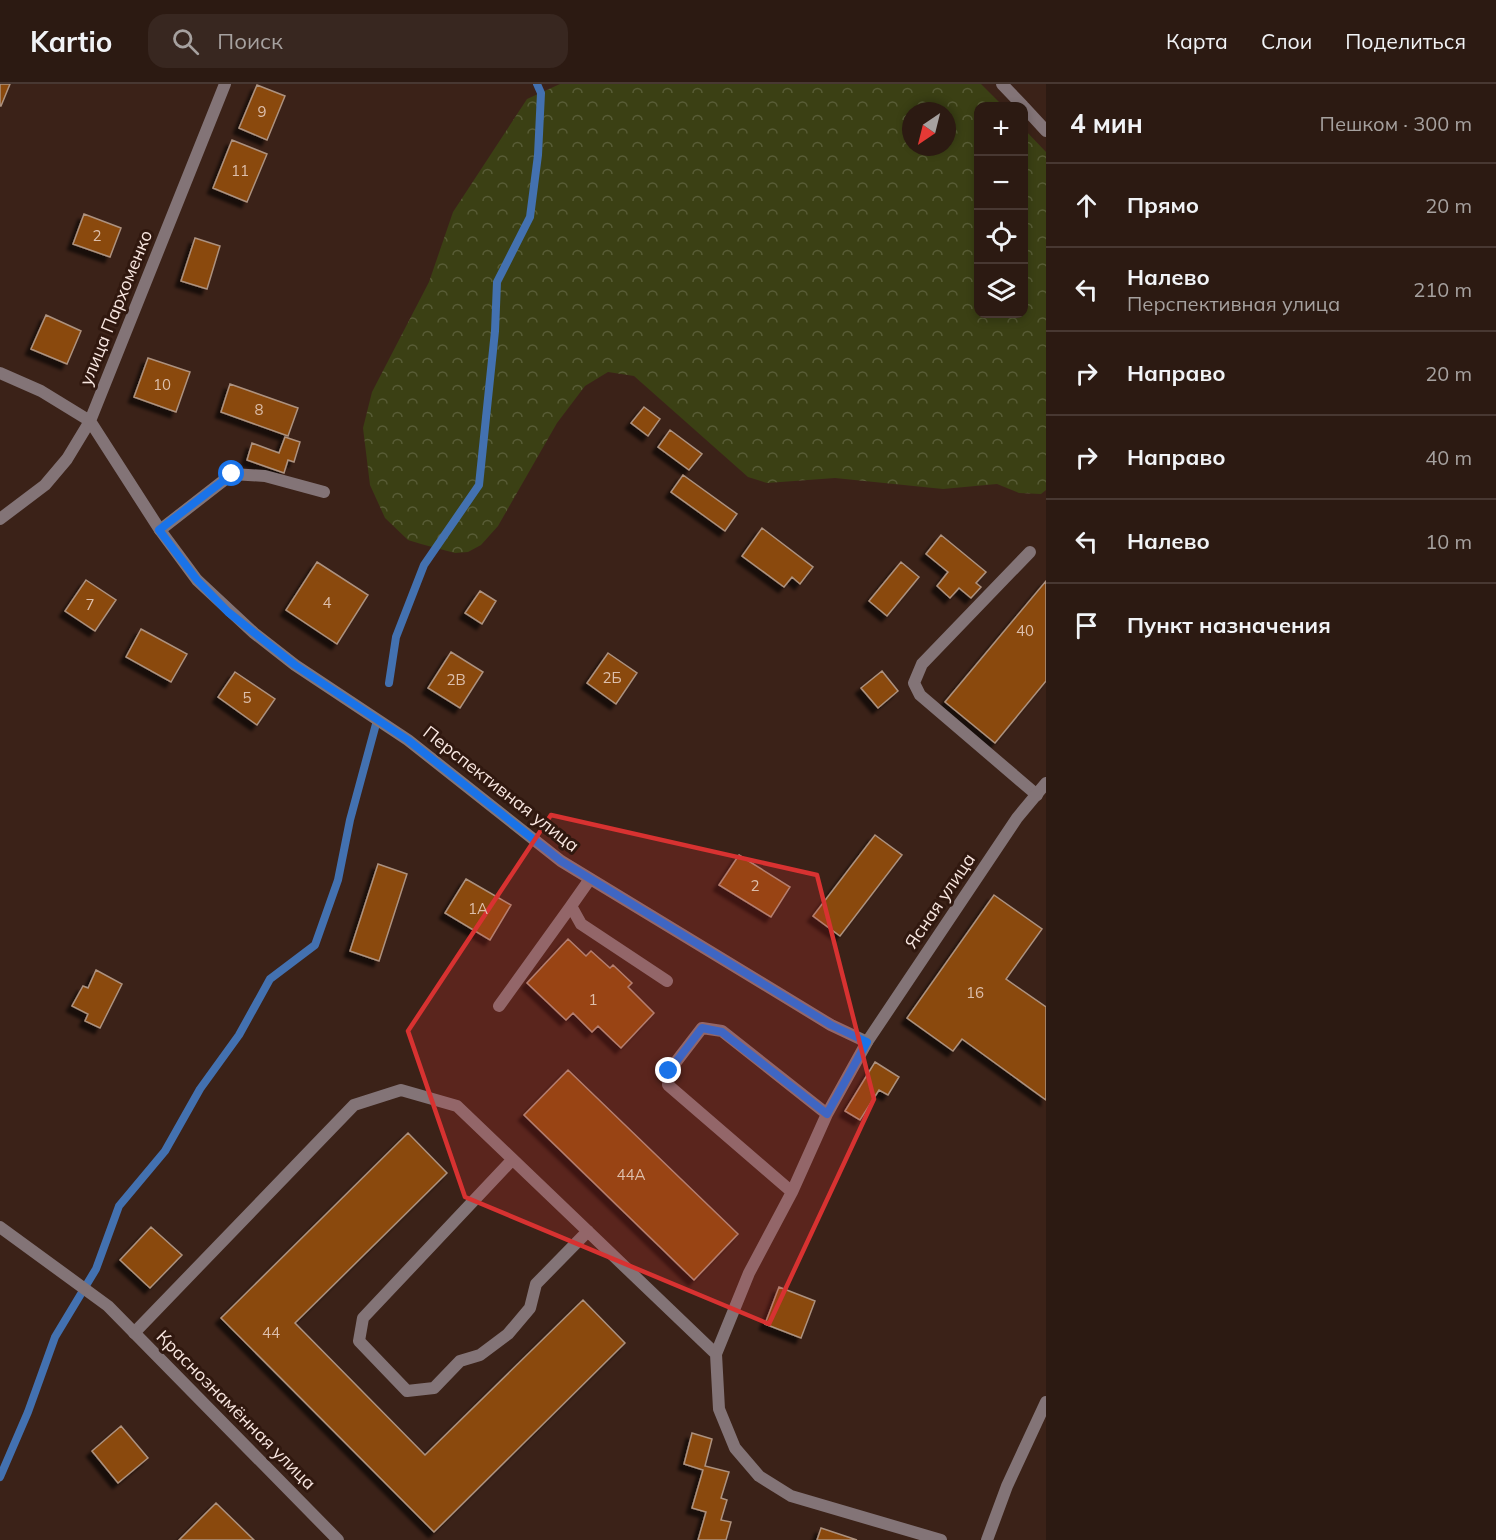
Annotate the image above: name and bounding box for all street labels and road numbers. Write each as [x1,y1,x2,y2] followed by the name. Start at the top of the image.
[74,227,157,389] street label: улица Пархоменко
[419,720,584,857] street label: Перспективная улица
[899,849,980,953] street label: Ясная улица
[152,1325,321,1494] street label: Краснознамённая улица

